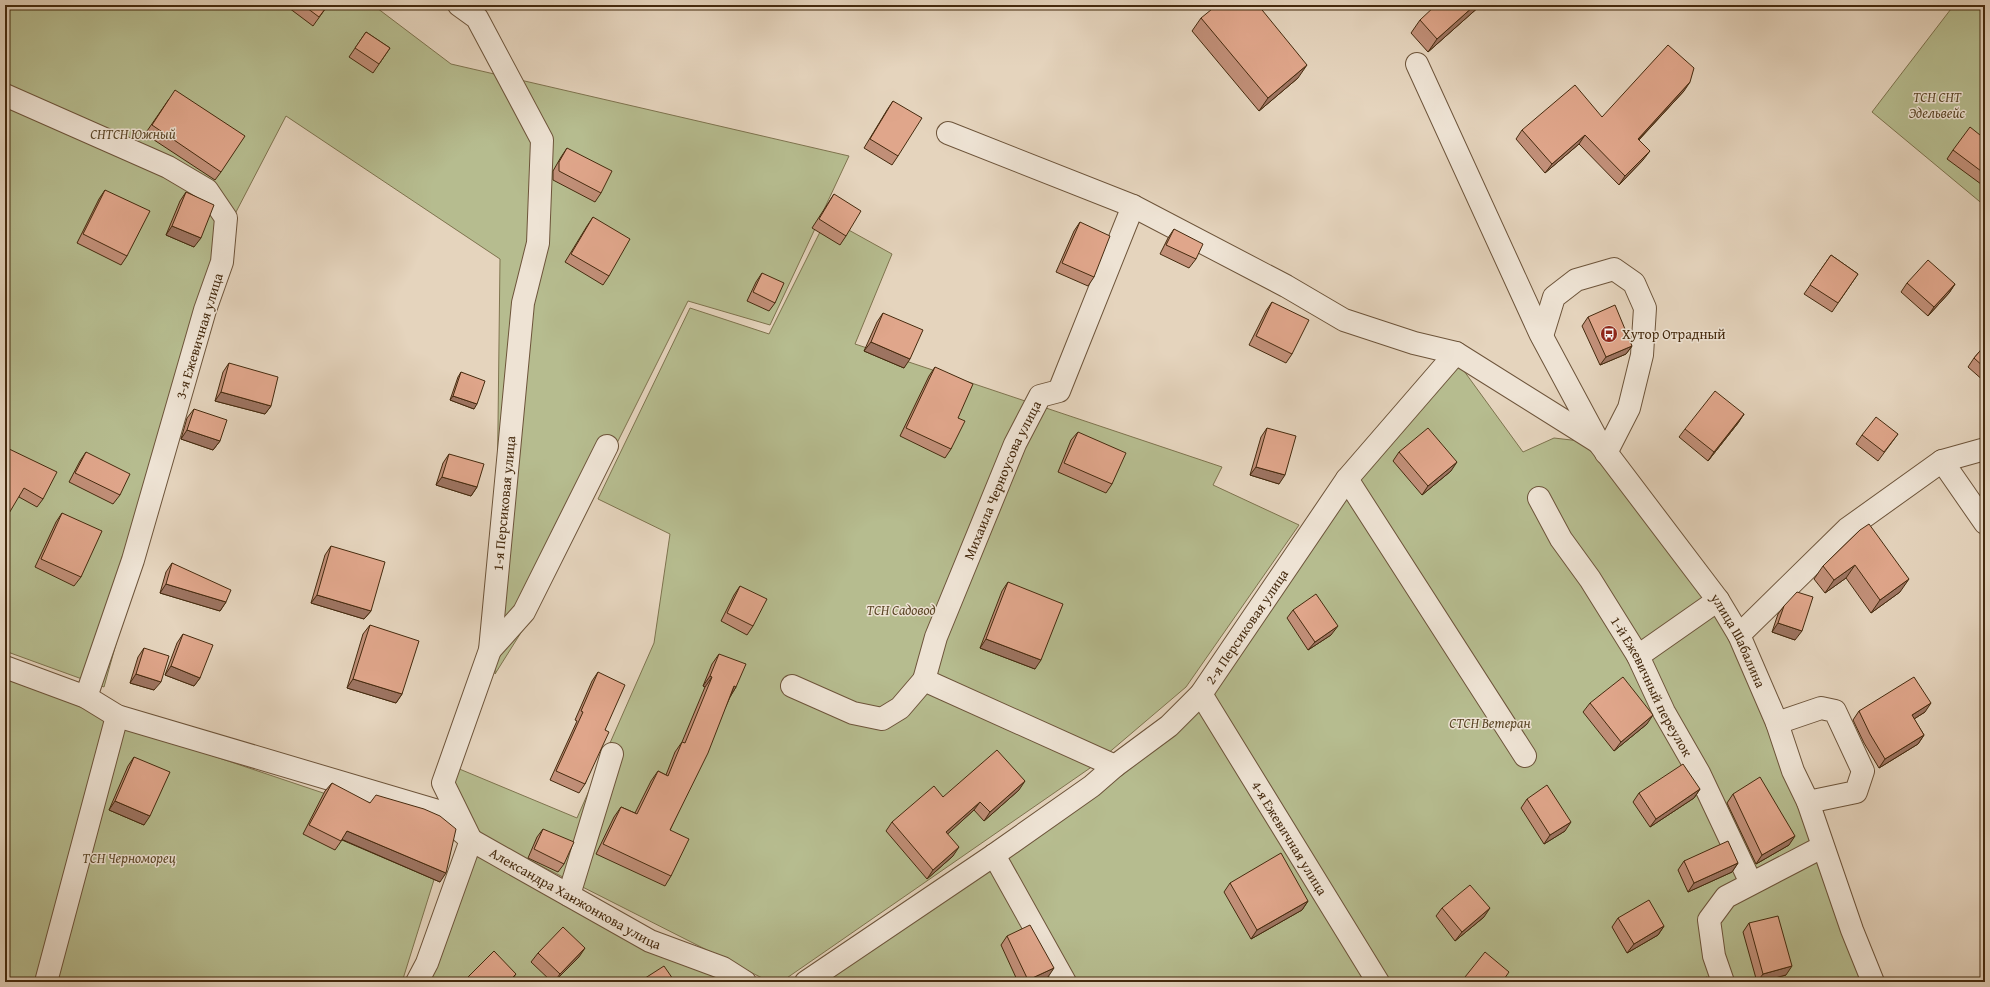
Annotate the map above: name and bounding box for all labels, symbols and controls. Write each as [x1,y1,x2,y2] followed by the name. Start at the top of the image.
[1909,87,1966,123] park label: ТСН СНТ Эдельвейс
[90,124,176,144] park label: СНТСН Южный
[170,270,228,402] street label: 3-я Ежевичная улица
[1599,324,1619,344] bus stop icon: Хутор Отрадный
[1622,324,1726,344] place label: Хутор Отрадный
[959,397,1046,563] street label: Михаила Черноусова улица
[488,435,520,572] street label: 1-я Персиковая улица
[1200,565,1293,688] street label: 2-я Персиковая улица
[1705,588,1771,691] street label: улица Шабалина
[867,600,936,620] park label: ТСН Садовод
[1606,612,1698,761] street label: 1-й Ежевичный переулок
[1449,713,1531,733] park label: СТСН Ветеран
[1247,777,1333,899] street label: 4-я Ежевичная улица
[486,842,664,954] street label: Александра Ханжонкова улица
[82,848,176,868] park label: ТСН Черноморец

